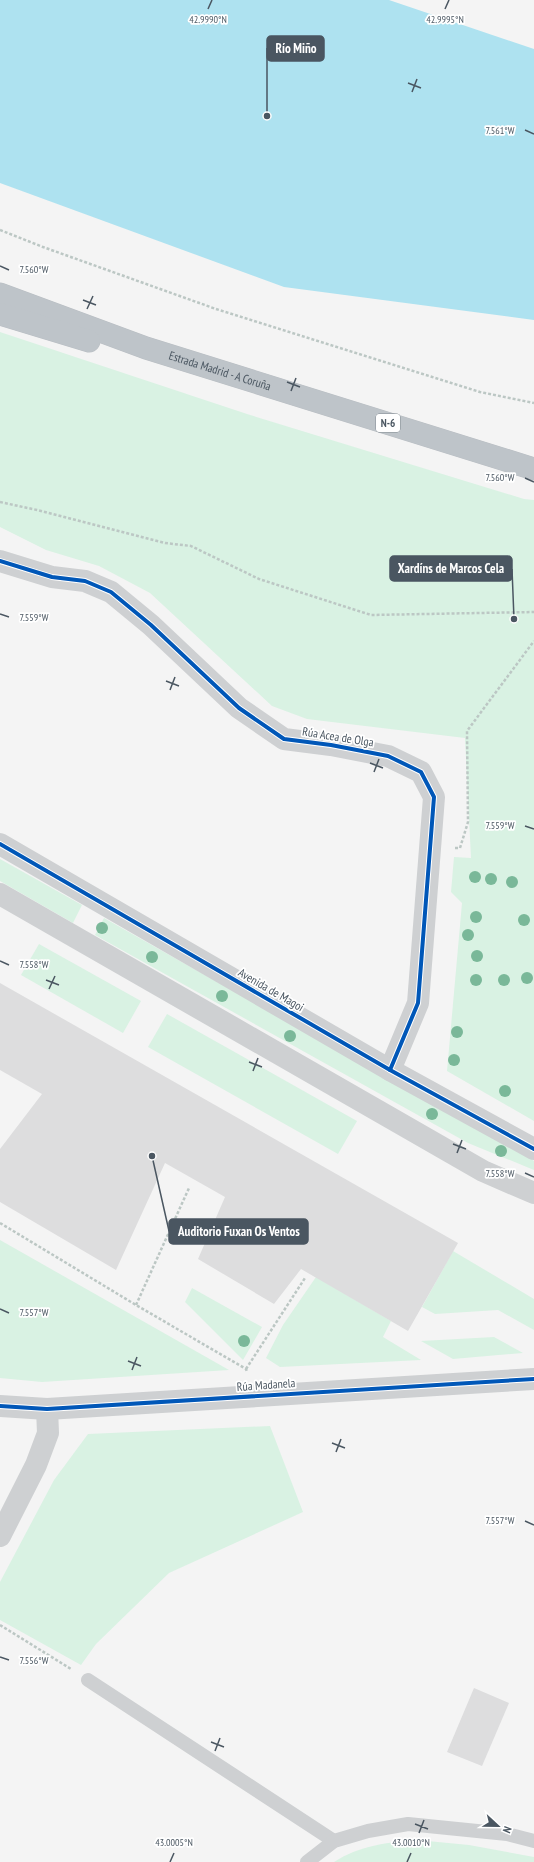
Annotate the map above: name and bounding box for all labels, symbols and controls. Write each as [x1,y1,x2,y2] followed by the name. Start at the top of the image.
[189,13,227,26] text: 42.9990°N
[426,13,464,26] text: 42.9995°N
[267,36,324,61] callout: Río Miño
[275,40,317,57] text: Río Miño
[485,124,515,137] text: 7.561°W
[19,263,49,276] text: 7.560°W
[167,348,273,394] street label: Estrada Madrid - A Coruña
[376,414,400,432] road number: N-6
[485,471,515,484] text: 7.560°W
[390,556,512,581] callout: Xardíns de Marcos Cela
[398,560,504,577] text: Xardíns de Marcos Cela
[19,611,49,624] text: 7.559°W
[301,723,375,750] street label: Rúa Acea de Olga
[485,819,515,832] text: 7.559°W
[19,958,49,971] text: 7.558°W
[236,965,307,1014] street label: Avenida de Magoi
[485,1167,515,1180] text: 7.558°W
[169,1219,308,1244] callout: Auditorio Fuxan Os Ventos
[177,1223,300,1240] text: Auditorio Fuxan Os Ventos
[19,1306,49,1319] text: 7.557°W
[236,1375,296,1394] street label: Rúa Madanela
[485,1514,515,1527] text: 7.557°W
[19,1654,49,1667] text: 7.556°W
[478,1806,518,1846] north arrow
[500,1824,515,1835] text: N
[155,1836,193,1849] text: 43.0005°N
[392,1836,430,1849] text: 43.0010°N

